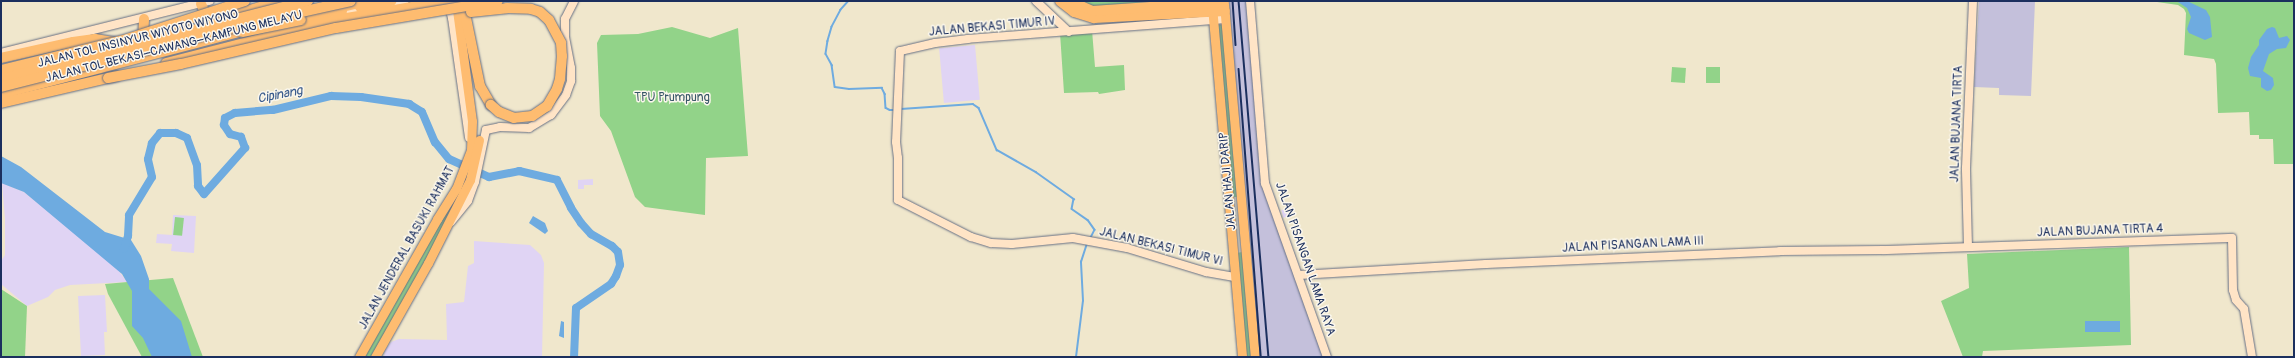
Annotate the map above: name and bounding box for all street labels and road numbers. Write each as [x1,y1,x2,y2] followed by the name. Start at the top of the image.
[36,7,240,71] street label: JALAN TOL INSINYUR WIYOTO WIYONO
[44,8,304,86] street label: JALAN TOL BEKASI–CAWANG–KAMPUNG MELAYU
[928,14,1056,40] street label: JALAN BEKASI TIMUR IV
[1948,65,1966,183] street label: JALAN BUJANA TIRTA
[1217,131,1239,231] street label: JALAN HAJI DARIP
[356,164,458,332] street label: JALAN JENDERAL BASUKI RAHMAT
[1272,180,1338,338] street label: JALAN PISANGAN LAMA RAYA
[2037,222,2163,240] street label: JALAN BUJANA TIRTA 4
[1098,225,1224,269] street label: JALAN BEKASI TIMUR VI
[1562,234,1704,256] street label: JALAN PISANGAN LAMA III

